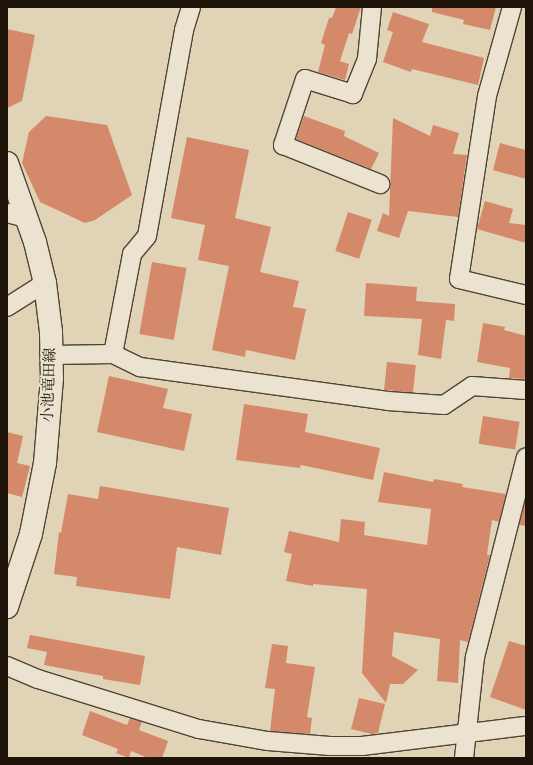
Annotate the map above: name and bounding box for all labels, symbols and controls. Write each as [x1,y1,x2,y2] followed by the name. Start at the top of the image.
[40,347,60,423] street label: 小池竜田線

